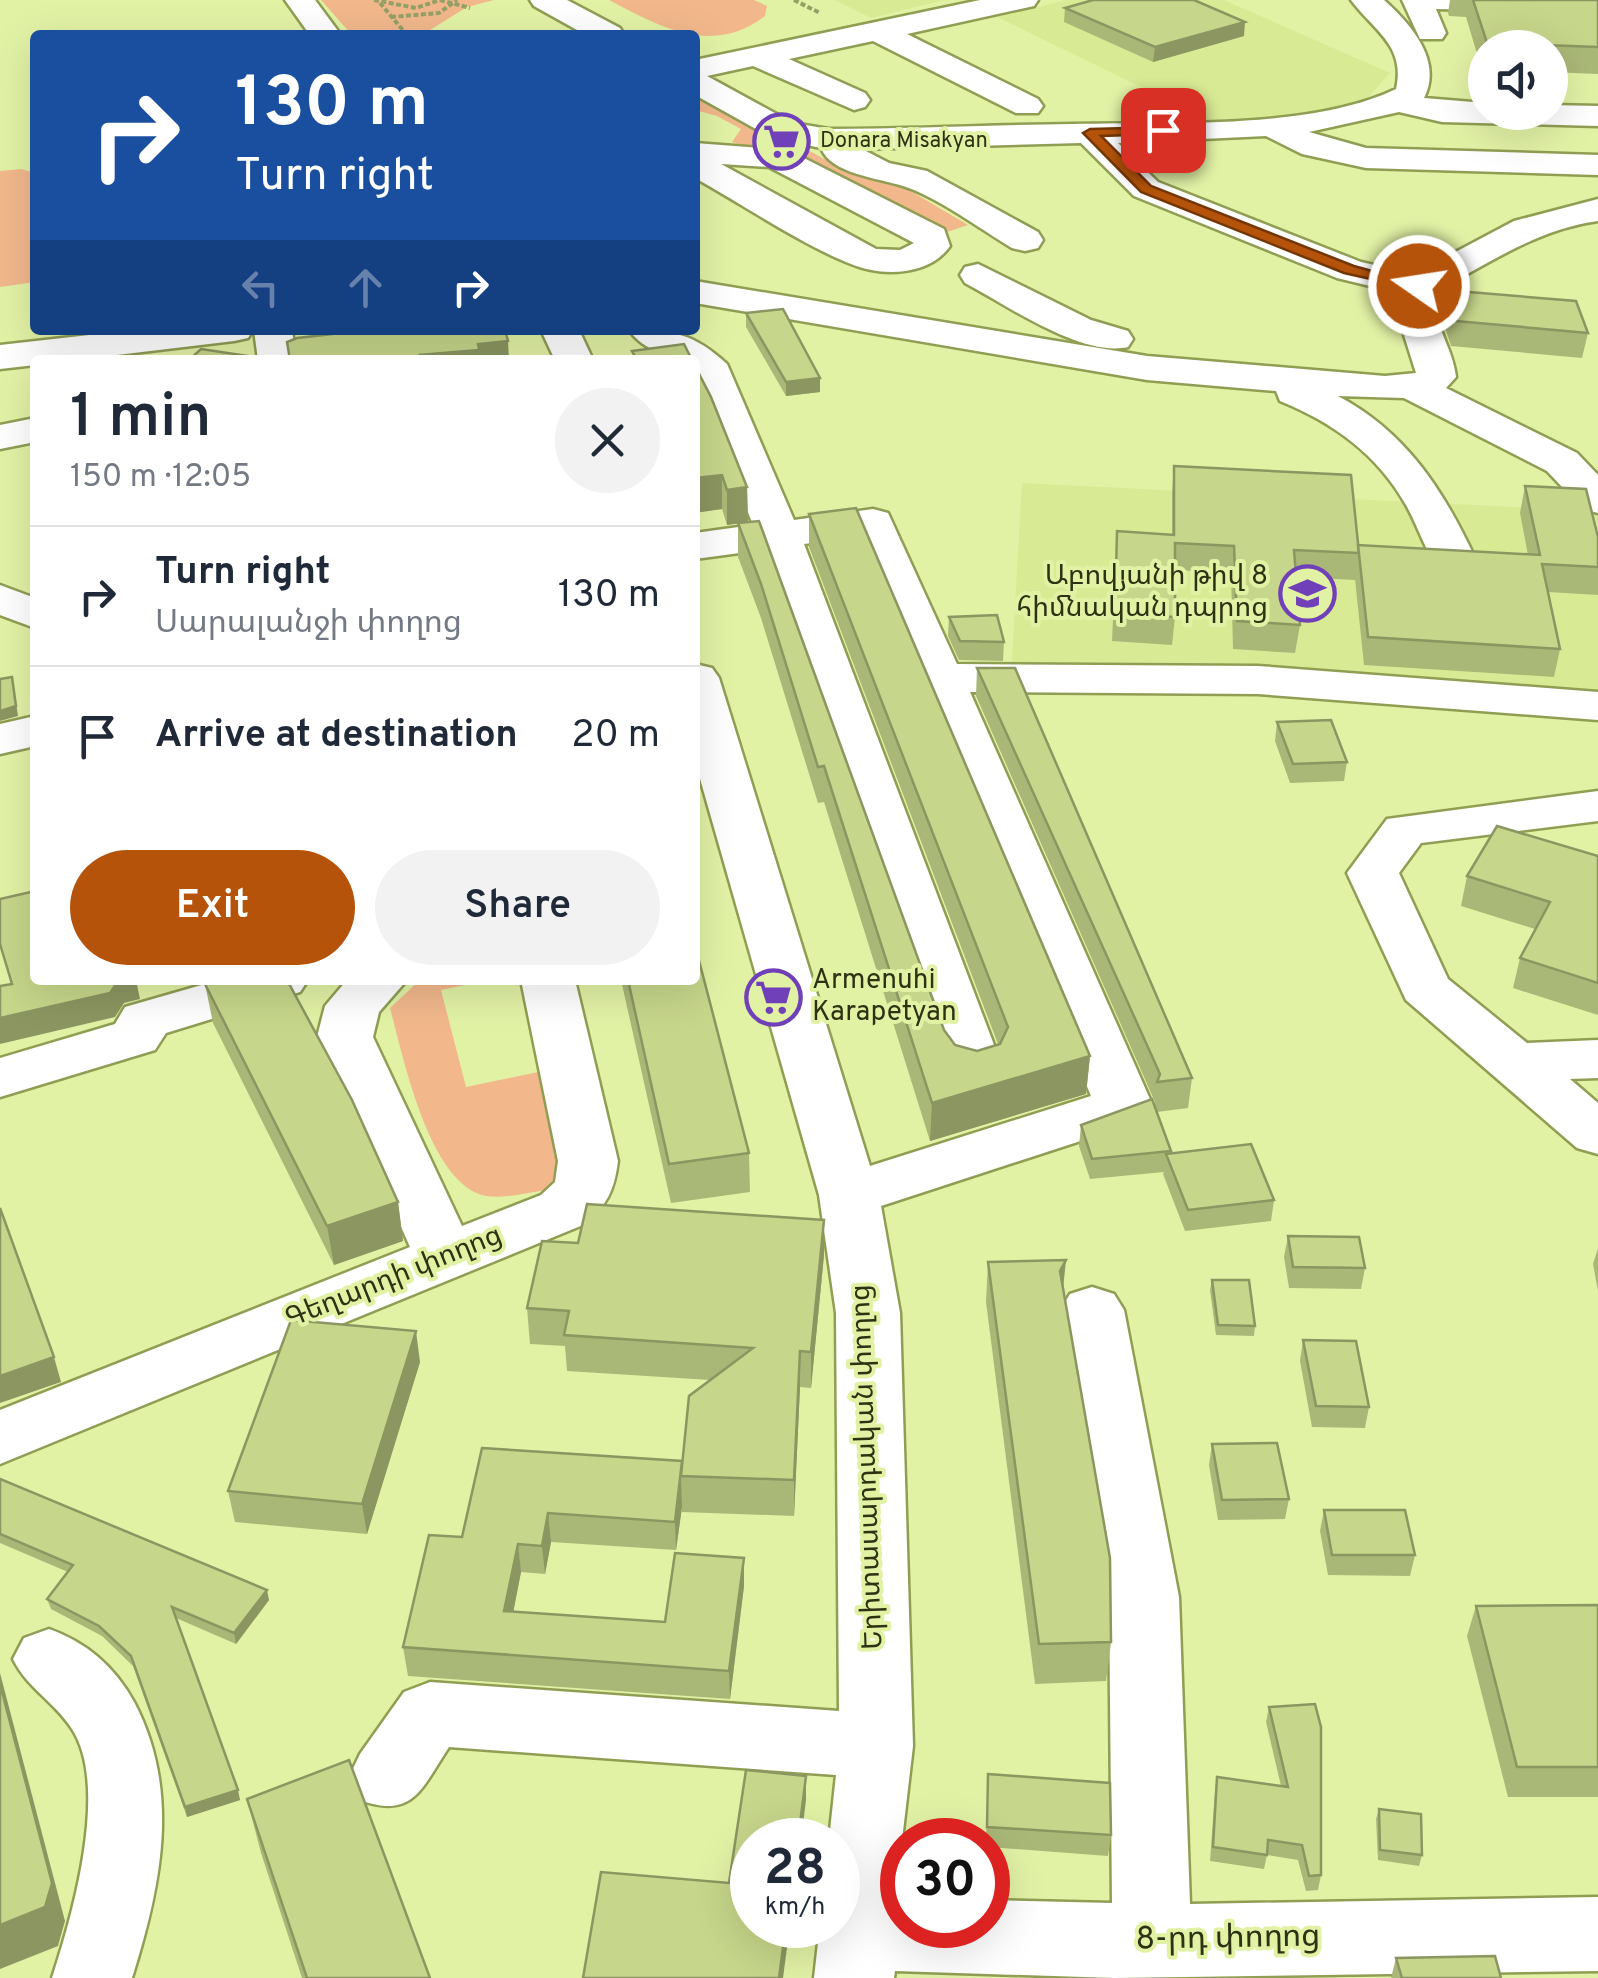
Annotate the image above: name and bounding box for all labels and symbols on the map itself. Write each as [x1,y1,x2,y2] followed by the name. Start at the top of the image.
[1121,88,1206,173] pin
[751,111,811,171] supermarket icon: Donara Misakyan
[820,128,988,155] place label: Donara Misakyan
[1367,234,1471,338] position arrow
[1017,559,1268,627] place label: Աբովյանի թիվ 8 հիմնական դպրոց
[1277,563,1337,623] school or university icon: Աբովյանի թիվ 8 հիմնական դպրոց
[812,963,957,1031] place label: Armenuhi Karapetyan
[743,967,803,1027] supermarket icon: Armenuhi Karapetyan
[280,1218,508,1338] street label: Գեղարդի փողոց
[844,1284,892,1650] street label: Երիտասարդական փողոց
[880,1818,1010,1948] speed limit sign: 30
[1135,1917,1321,1961] street label: 8-րդ փողոց

